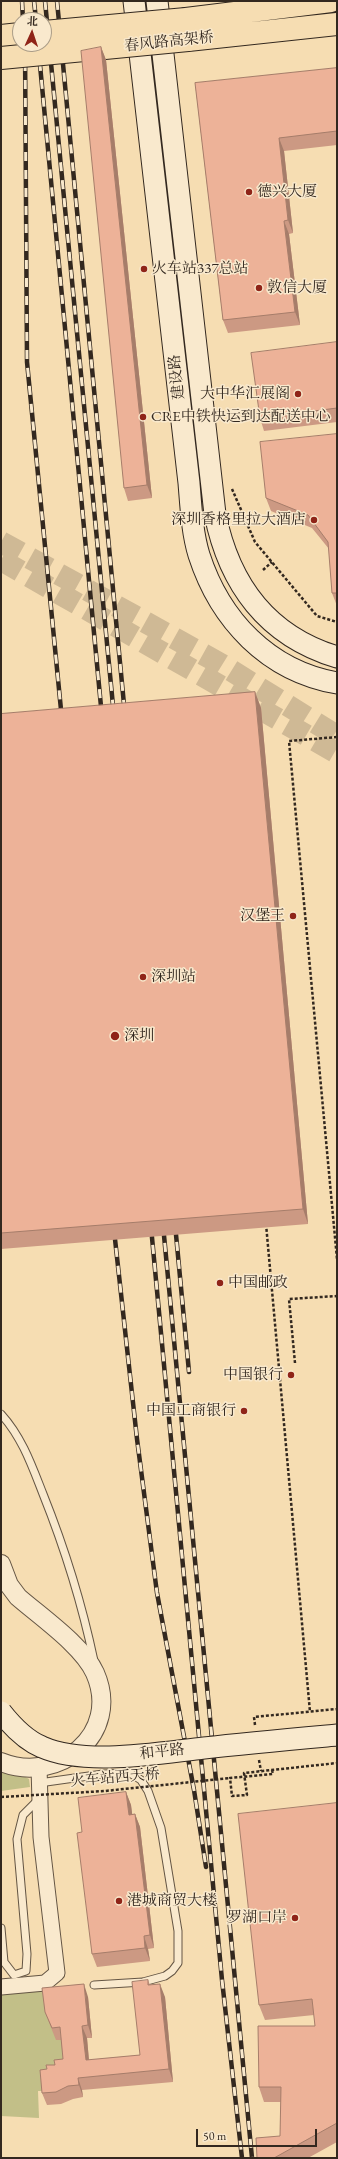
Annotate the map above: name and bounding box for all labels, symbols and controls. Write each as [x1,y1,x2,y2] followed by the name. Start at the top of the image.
[12,12,52,52] north arrow
[27,14,38,28] text: 北
[123,28,215,56] street label: 春风路高架桥
[257,183,317,201] place label: 德兴大厦
[244,187,254,197] marker: 德兴大厦
[152,260,249,278] place label: 火车站337总站
[139,264,149,274] marker: 火车站337总站
[267,279,327,297] place label: 敦信大厦
[254,283,264,293] marker: 敦信大厦
[166,354,188,400] street label: 建设路
[200,385,290,403] place label: 大中华汇展阁
[293,389,303,399] marker: 大中华汇展阁
[151,408,331,426] place label: CRE中铁快运到达配送中心
[138,412,148,422] marker: CRE中铁快运到达配送中心
[171,511,306,529] place label: 深圳香格里拉大酒店
[309,515,319,525] marker: 深圳香格里拉大酒店
[240,907,285,925] place label: 汉堡王
[288,911,298,921] marker: 汉堡王
[151,968,196,986] place label: 深圳站
[138,972,148,982] marker: 深圳站
[124,1027,154,1045] place label: 深圳
[109,1030,121,1042] marker: 深圳
[228,1274,288,1292] place label: 中国邮政
[215,1278,225,1288] marker: 中国邮政
[223,1366,283,1384] place label: 中国银行
[286,1370,296,1380] marker: 中国银行
[146,1402,236,1420] place label: 中国工商银行
[239,1406,249,1416] marker: 中国工商银行
[139,1741,185,1763] street label: 和平路
[69,1765,161,1791] street label: 火车站西天桥
[127,1892,217,1910] place label: 港城商贸大楼
[114,1896,124,1906] marker: 港城商贸大楼
[227,1909,287,1927] place label: 罗湖口岸
[290,1913,300,1923] marker: 罗湖口岸
[198,2121,319,2147] scale bar
[203,2128,226,2144] text: 50 m

